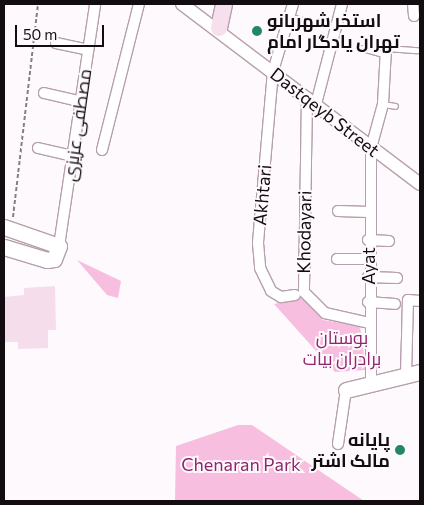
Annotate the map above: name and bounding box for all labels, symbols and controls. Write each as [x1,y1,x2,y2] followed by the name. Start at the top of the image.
[267,10,400,52] place label: استخر شهربانو تهران یادگار امام
[18,15,106,47] scale bar
[23,25,57,43] text: 50 m
[251,25,263,37] marker: استخر شهربانو تهران یادگار امام
[266,63,384,161] street label: Dastqeyb Street
[58,67,96,183] street label: مصطفی عزیزی
[249,164,275,226] street label: Akhtari
[292,190,316,274] street label: Khodayari
[357,247,379,285] street label: Ayat
[303,327,381,369] park label: بوستان برادران بیات
[312,429,390,472] place label: پایانه مالک اشتر
[394,444,406,456] marker: پایانه مالک اشتر
[181,453,301,475] park label: Chenaran Park

